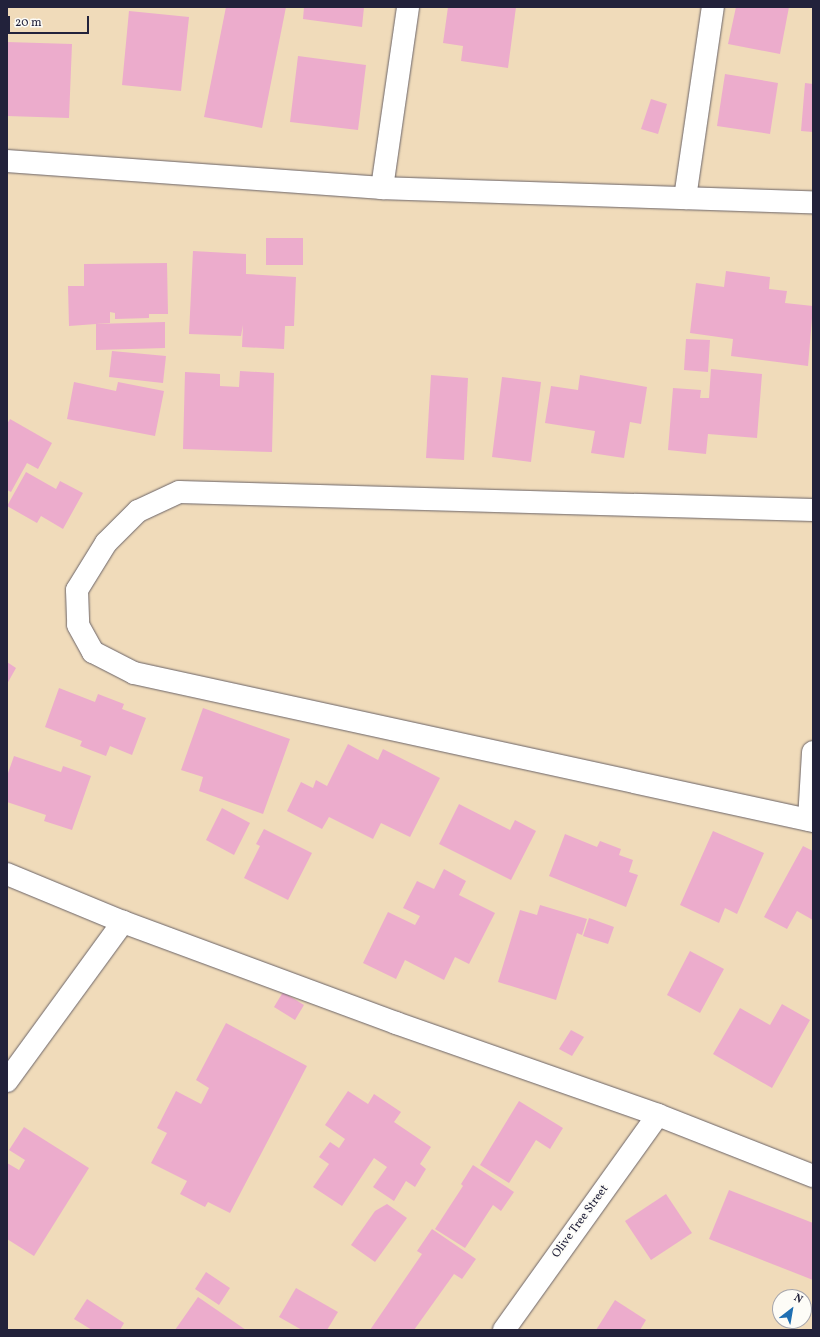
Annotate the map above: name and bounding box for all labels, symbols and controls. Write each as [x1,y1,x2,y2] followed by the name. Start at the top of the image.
[10,8,91,34] scale bar
[15,15,42,31] text: 20 m
[550,1183,612,1261] street label: Olive Tree Street
[772,1289,812,1329] north arrow
[791,1291,805,1308] text: N

